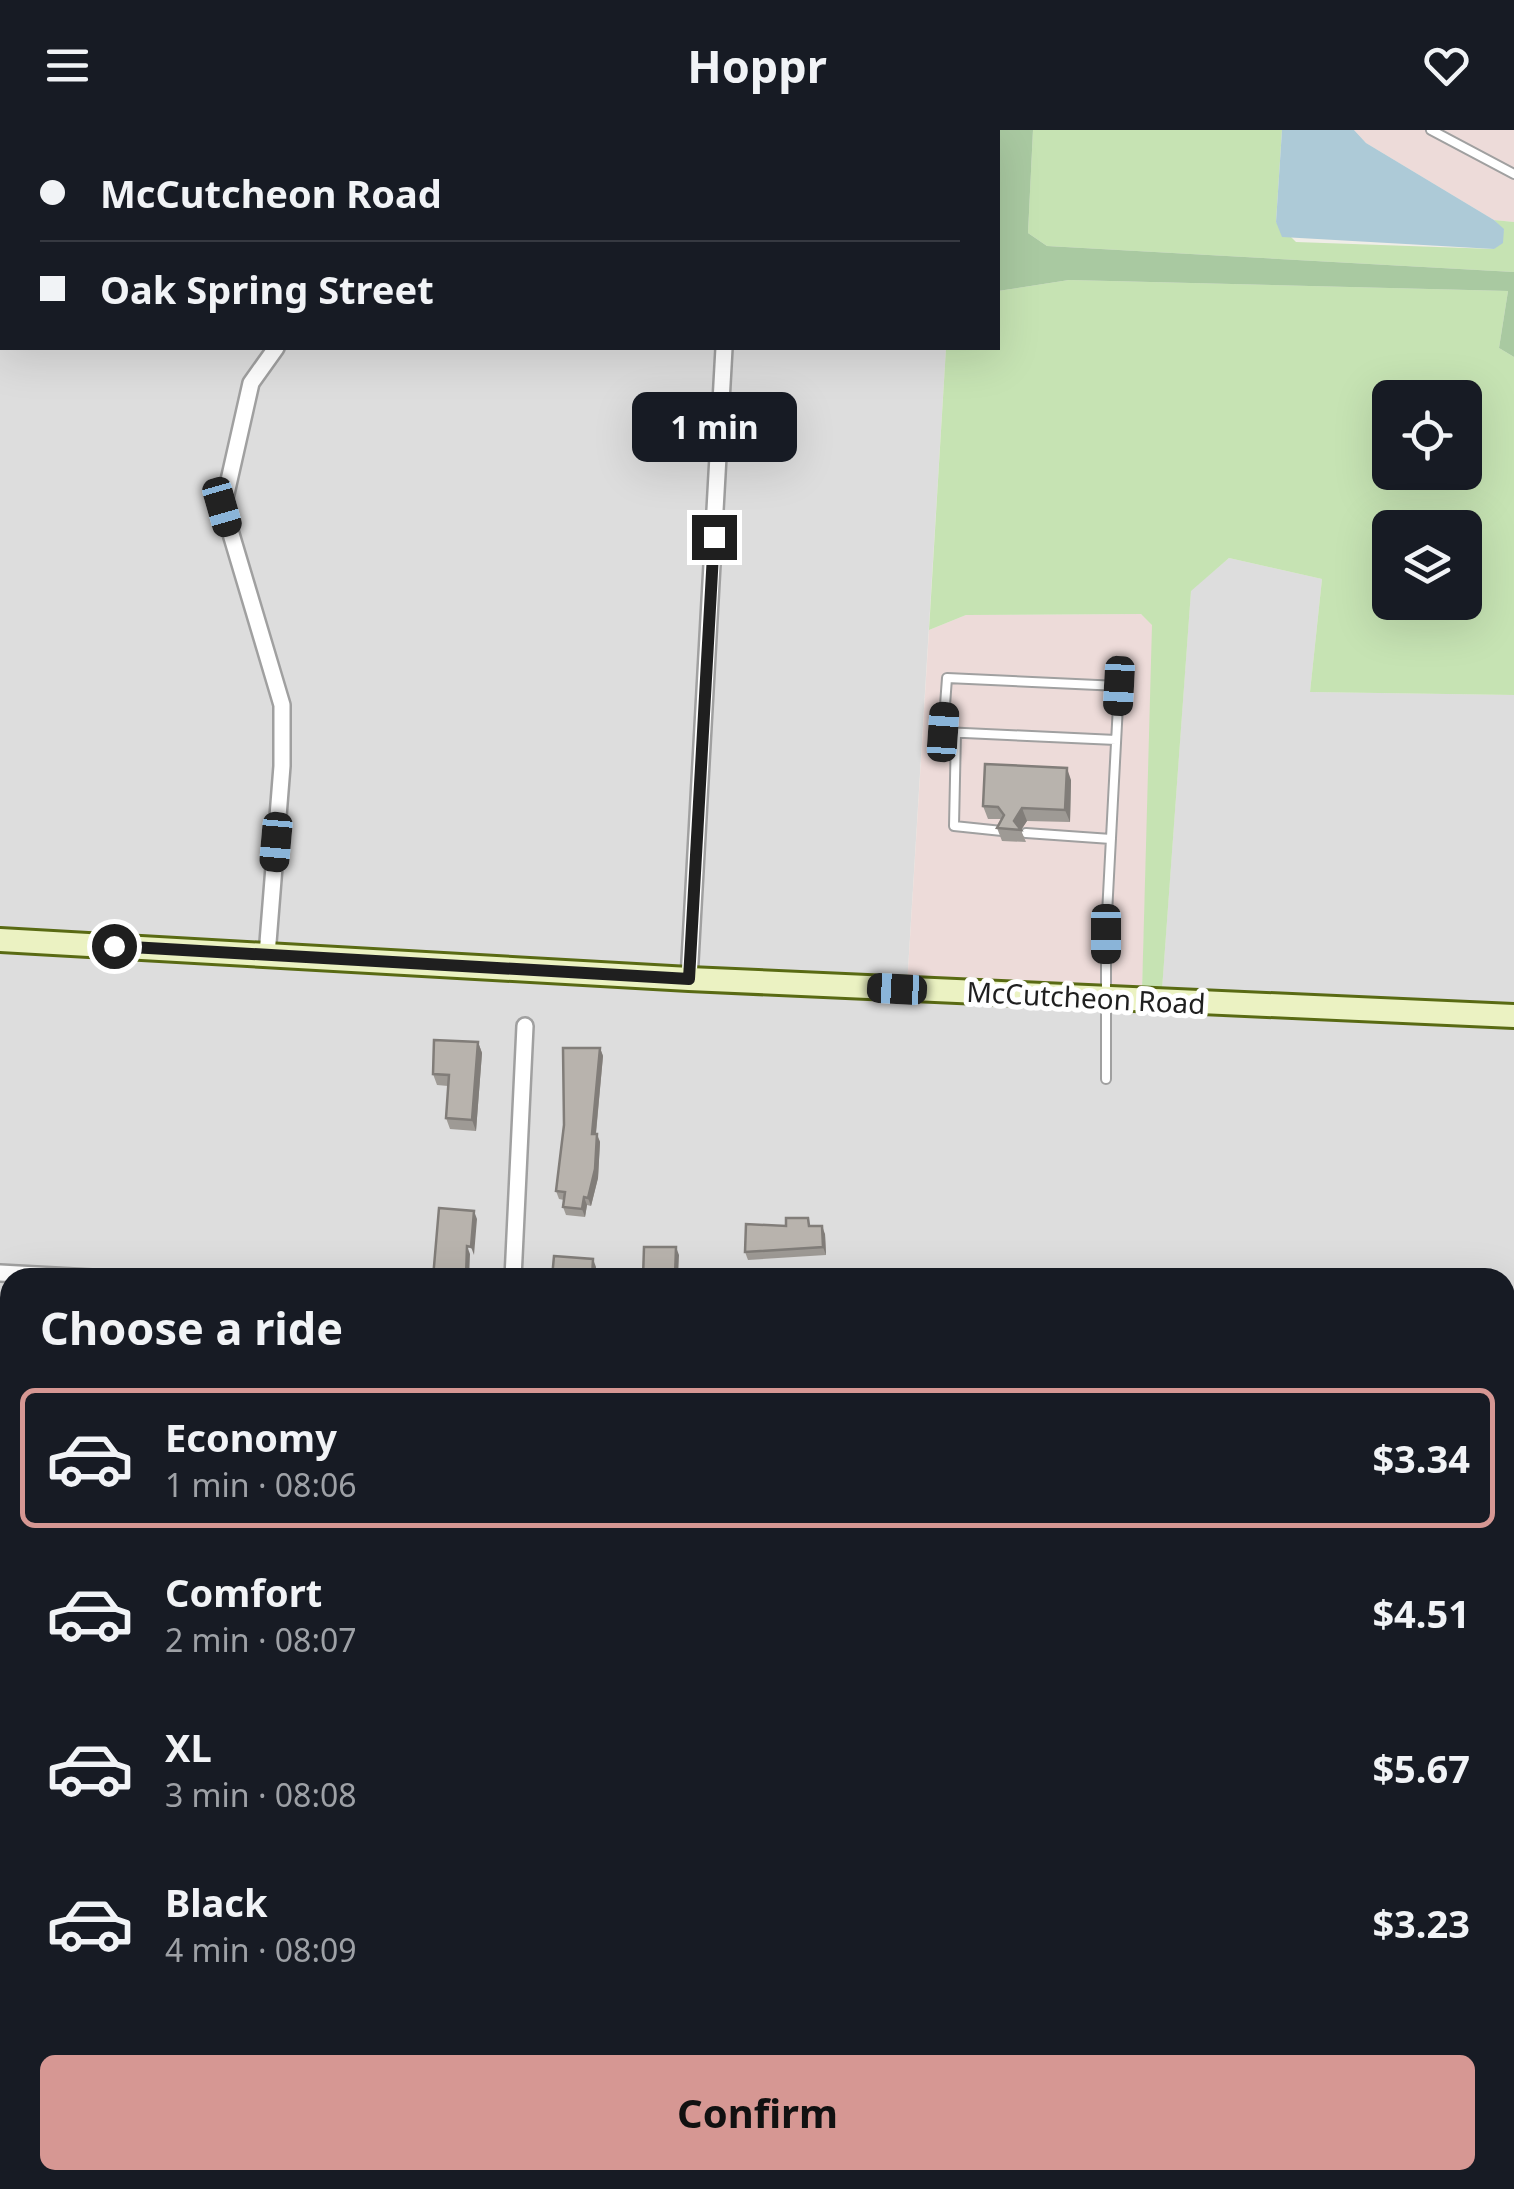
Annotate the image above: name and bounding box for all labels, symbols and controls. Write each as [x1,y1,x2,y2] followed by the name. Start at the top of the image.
[687,35,827,96] text: Hoppr
[40,38,95,93] icon: menu
[1419,38,1474,93] icon: heart
[100,167,442,219] text: McCutcheon Road
[100,263,434,315] text: Oak Spring Street
[1372,380,1482,620] map controls
[1372,380,1482,490] button: locate
[632,392,796,462] callout: 1 min
[670,405,759,448] text: 1 min
[199,474,245,540] car
[1372,510,1482,620] button: layers
[692,515,737,560] route end
[1102,655,1136,717] car
[926,701,960,763] car
[258,811,294,873] car
[1091,904,1121,964] car
[92,924,137,969] route start
[866,972,928,1006] car
[966,972,1207,1022] street label: McCutcheon Road
[40,1297,343,1358] text: Choose a ride
[165,1411,337,1463] text: Economy
[45,1413,135,1503] icon: car
[1372,1432,1470,1484] text: $3.34
[165,1463,357,1506] text: 1 min · 08:06
[165,1566,322,1618] text: Comfort
[45,1568,135,1658] icon: car
[1372,1587,1470,1639] text: $4.51
[165,1618,357,1661] text: 2 min · 08:07
[165,1721,212,1773] text: XL
[45,1723,135,1813] icon: car
[1372,1742,1470,1794] text: $5.67
[165,1773,357,1816] text: 3 min · 08:08
[165,1876,268,1928] text: Black
[45,1878,135,1968] icon: car
[1372,1897,1470,1949] text: $3.23
[165,1928,357,1971] text: 4 min · 08:09
[40,2055,1475,2170] button: Confirm

